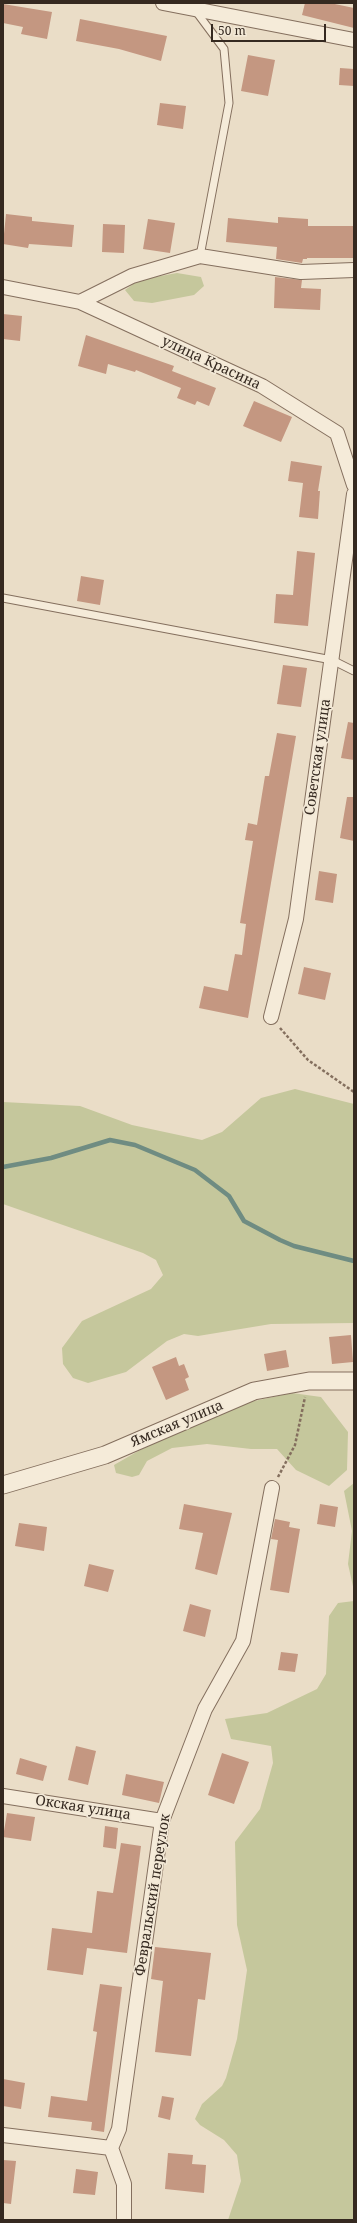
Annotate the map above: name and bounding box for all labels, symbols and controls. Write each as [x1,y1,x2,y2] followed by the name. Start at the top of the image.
[213,16,328,42] scale bar
[218,22,246,39] text: 50 m
[159,333,263,393] street label: улица Красина
[302,698,334,816] street label: Советская улица
[128,1397,226,1451] street label: Ямская улица
[34,1792,132,1824] street label: Окская улица
[132,1813,174,1977] street label: Февральский переулок

